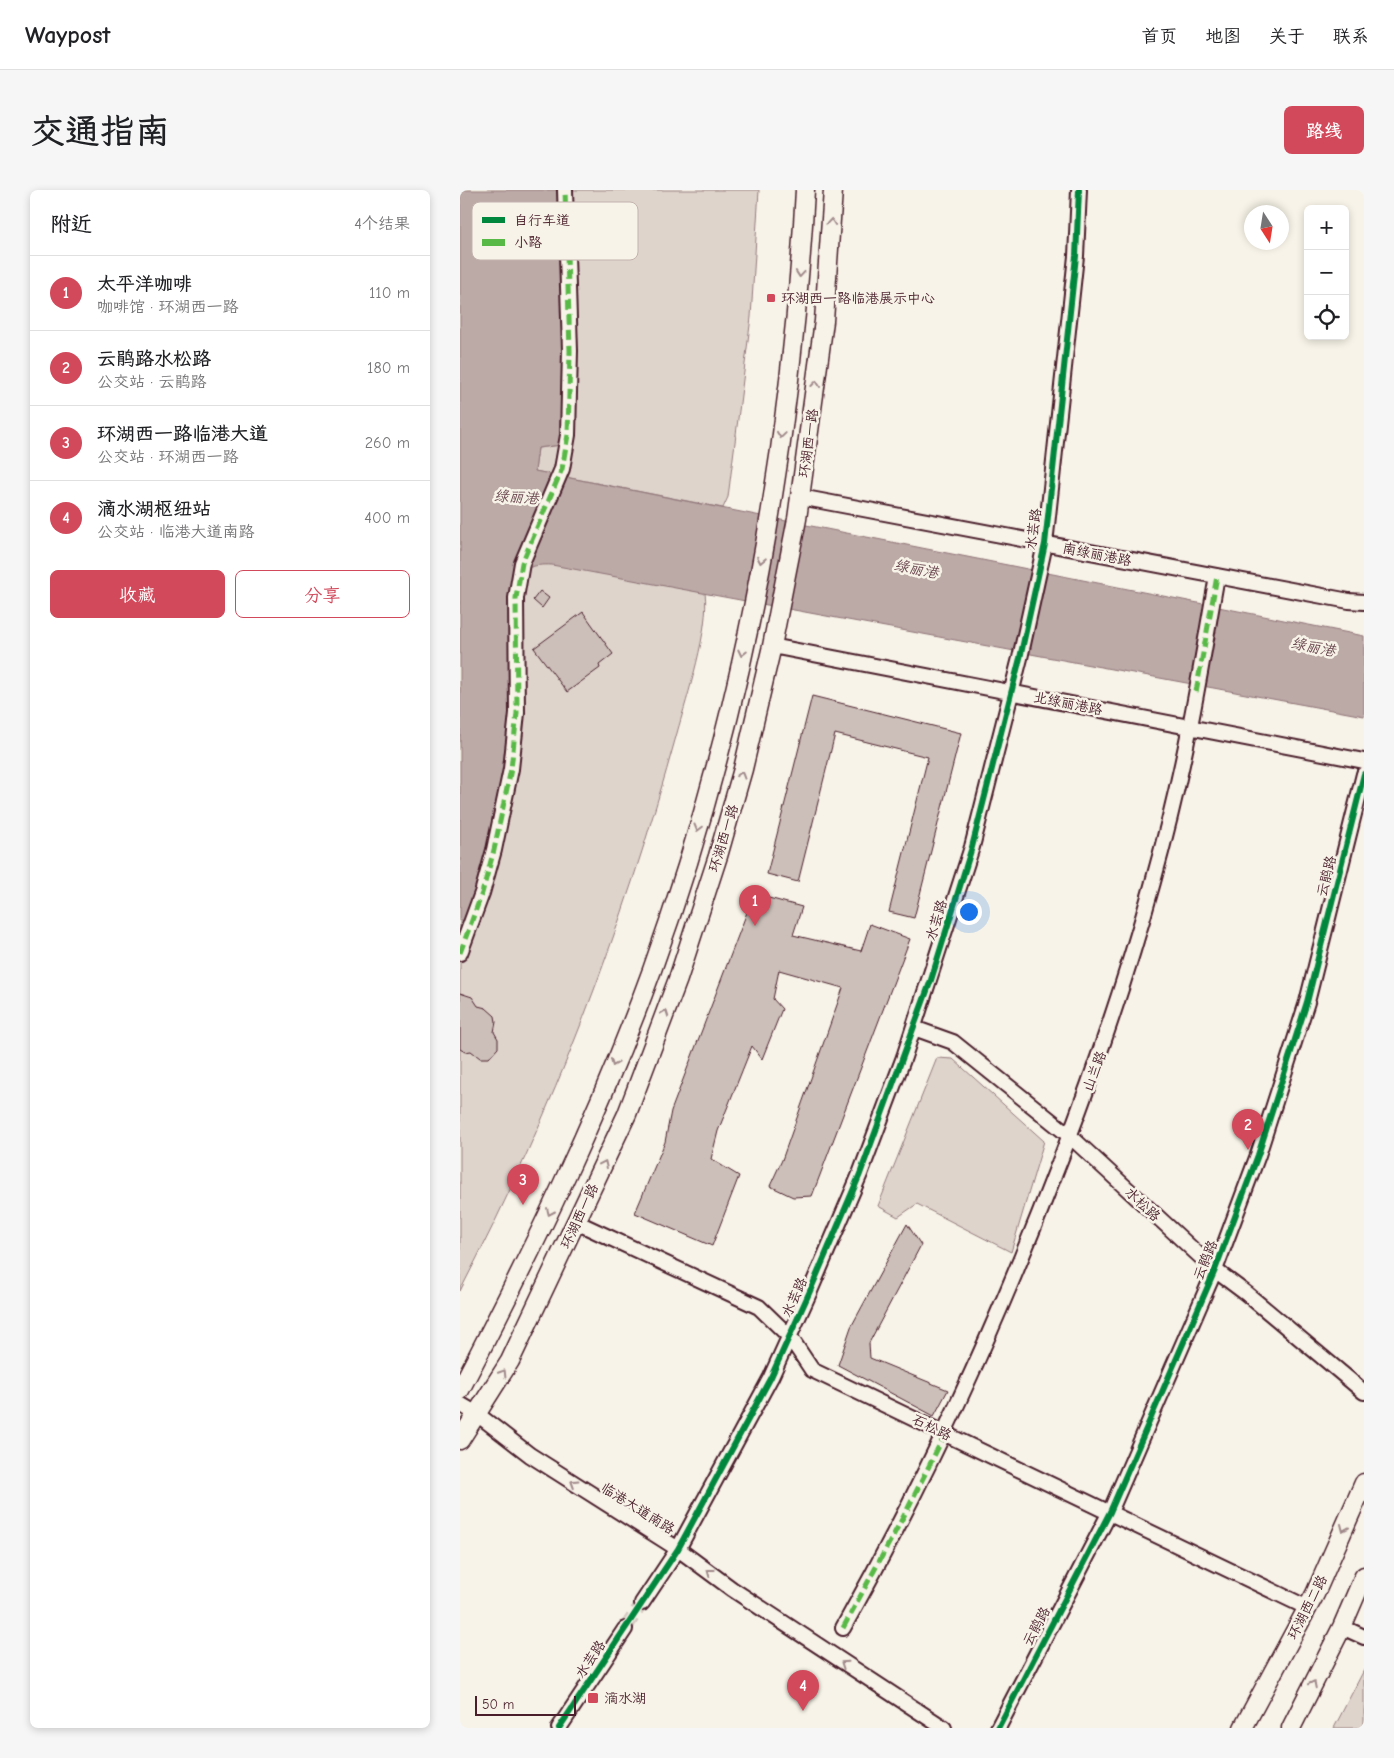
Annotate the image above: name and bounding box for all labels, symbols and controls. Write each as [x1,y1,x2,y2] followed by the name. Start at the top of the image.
[25,21,110,49] text: Waypost
[1141,26,1177,47] text: 首页
[1205,26,1241,47] text: 地图
[1269,26,1305,47] text: 关于
[1333,26,1369,47] text: 联系
[1284,106,1364,154] button: 路线
[30,111,170,152] text: 交通指南
[472,202,638,260] legend
[1244,205,1289,250] north arrow
[1304,205,1349,340] map controls
[1304,205,1349,250] button: +
[50,212,92,236] text: 附近
[514,212,570,229] text: 自行车道
[354,215,410,233] text: 4个结果
[825,218,836,226] one-way arrow
[514,234,542,251] text: 小路
[1304,250,1349,295] button: −
[795,270,806,278] one-way arrow
[97,273,192,295] text: 太平洋咖啡
[63,284,69,302] text: 1
[369,284,410,302] text: 110 m
[781,290,935,307] place label: 环湖西一路临港展示中心
[765,292,777,304] marker: 环湖西一路临港展示中心
[1304,295,1349,340] button: locate
[97,298,239,316] text: 咖啡馆 · 环湖西一路
[97,348,211,370] text: 云鹃路水松路
[62,359,70,377] text: 2
[367,359,410,377] text: 180 m
[97,373,207,391] text: 公交站 · 云鹃路
[810,380,821,388] one-way arrow
[795,407,822,479] street label: 环湖西一路
[97,423,268,445] text: 环湖西一路临港大道
[777,431,787,439] one-way arrow
[62,434,70,452] text: 3
[365,434,410,452] text: 260 m
[97,448,239,466] text: 公交站 · 环湖西一路
[493,486,541,508] water label: 绿丽港
[97,498,211,520] text: 滴水湖枢纽站
[1022,507,1045,551] street label: 水芸路
[62,509,70,527] text: 4
[364,509,410,527] text: 400 m
[97,523,255,541] text: 公交站 · 临港大道南路
[1061,539,1133,570] street label: 南绿丽港路
[757,555,767,564] one-way arrow
[892,556,942,583] water label: 绿丽港
[50,570,225,618] button: 收藏
[235,570,410,618] button: 分享
[1289,634,1339,661] water label: 绿丽港
[737,649,748,658] one-way arrow
[1032,688,1104,719] street label: 北绿丽港路
[736,772,746,780] one-way arrow
[705,802,742,874] street label: 环湖西一路
[693,824,704,832] one-way arrow
[1313,854,1340,899] street label: 云鹃路
[739,885,771,926] pin: 1
[922,898,951,943] street label: 水芸路
[956,899,982,925] your location
[659,1010,669,1018] one-way arrow
[1079,1049,1110,1094] street label: 山兰路
[610,1058,620,1067] one-way arrow
[1232,1109,1264,1150] pin: 2
[597,1160,608,1169] one-way arrow
[507,1164,539,1205] pin: 3
[557,1181,602,1252] street label: 环湖西一路
[1122,1184,1164,1225] street label: 水松路
[546,1207,556,1216] one-way arrow
[1190,1238,1221,1283] street label: 云鹃路
[778,1275,811,1320] street label: 水芸路
[496,1369,506,1378] one-way arrow
[909,1411,954,1444] street label: 石松路
[598,1479,678,1538] street label: 临港大道南路
[571,1480,580,1490] one-way arrow
[1340,1523,1351,1532] one-way arrow
[707,1570,716,1578] one-way arrow
[1284,1572,1331,1642] street label: 环湖西二路
[1019,1604,1054,1649] street label: 云鹃路
[572,1637,609,1681] street label: 水芸路
[841,1661,850,1670] one-way arrow
[787,1670,819,1711] pin: 4
[1307,1681,1317,1690] one-way arrow
[604,1690,646,1707] place label: 滴水湖
[586,1691,600,1705] marker: 滴水湖
[475,1693,576,1716] scale bar
[482,1696,514,1713] text: 50 m

